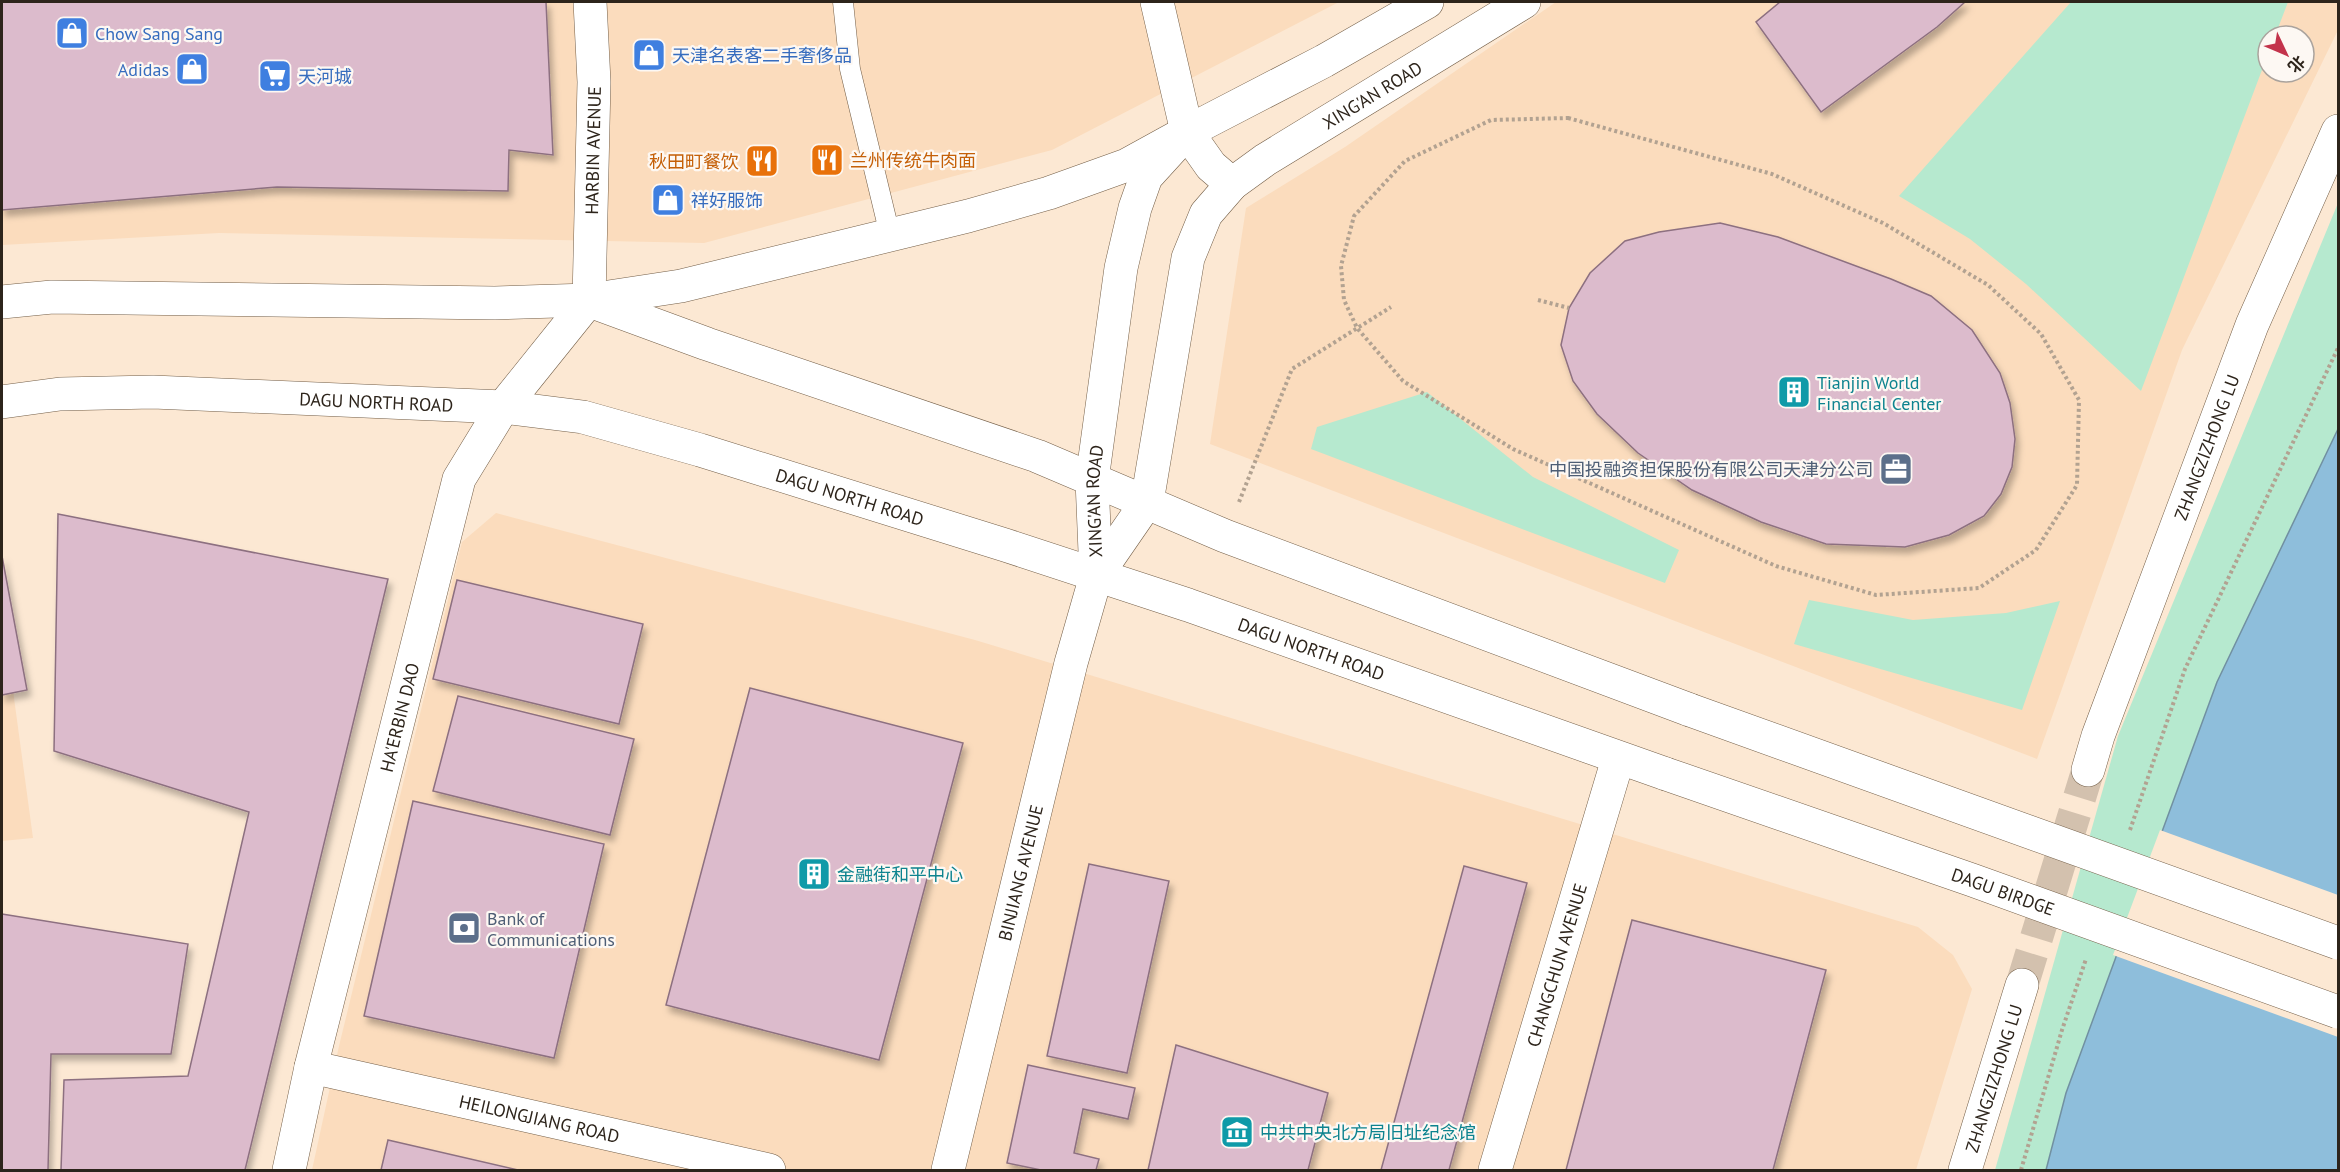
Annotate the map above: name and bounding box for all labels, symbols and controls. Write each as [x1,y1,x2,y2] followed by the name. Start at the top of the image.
[54,15,90,51] shop icon: Chow Sang Sang
[95,22,223,45] place label: Chow Sang Sang
[2256,24,2316,84] north arrow
[631,37,667,73] shop icon: 天津名表客二手奢侈品
[672,44,852,67] place label: 天津名表客二手奢侈品
[174,51,210,87] shop icon: Adidas
[2284,52,2310,77] text: 北
[1318,55,1426,134] street label: XING'AN ROAD
[118,58,169,81] place label: Adidas
[257,58,293,94] supermarket icon: 天河城
[298,65,352,88] place label: 天河城
[579,86,605,215] street label: HARBIN AVENUE
[809,142,845,178] restaurant icon: 兰州传统牛肉面
[744,143,780,179] restaurant icon: 秋田町餐饮
[850,149,976,172] place label: 兰州传统牛肉面
[649,150,739,173] place label: 秋田町餐饮
[650,182,686,218] shop icon: 祥好服饰
[691,189,763,212] place label: 祥好服饰
[1817,371,1942,415] place label: Tianjin World Financial Center
[2168,371,2244,523] street label: ZHANGZIZHONG LU
[1776,374,1812,410] building icon: Tianjin World Financial Center
[299,387,454,416] street label: DAGU NORTH ROAD
[1080,443,1108,558] street label: XING'AN ROAD
[1878,451,1914,487] office icon: 中国投融资担保股份有限公司天津分公司
[1549,458,1873,481] place label: 中国投融资担保股份有限公司天津分公司
[773,463,927,531] street label: DAGU NORTH ROAD
[1235,612,1388,685] street label: DAGU NORTH ROAD
[374,660,424,774] street label: HA'ERBIN DAO
[993,802,1048,943] street label: BINJIANG AVENUE
[796,856,832,892] building icon: 金融街和平中心
[1949,862,2058,920] street label: DAGU BIRDGE
[837,863,963,886] place label: 金融街和平中心
[1521,880,1592,1050] street label: CHANGCHUN AVENUE
[487,907,615,951] place label: Bank of Communications
[446,910,482,946] bank icon: Bank of Communications
[1960,1001,2027,1155] street label: ZHANGZIZHONG LU
[457,1089,622,1148] street label: HEILONGJIANG ROAD
[1219,1114,1255,1150] museum icon: 中共中央北方局旧址纪念馆
[1260,1121,1476,1144] place label: 中共中央北方局旧址纪念馆

